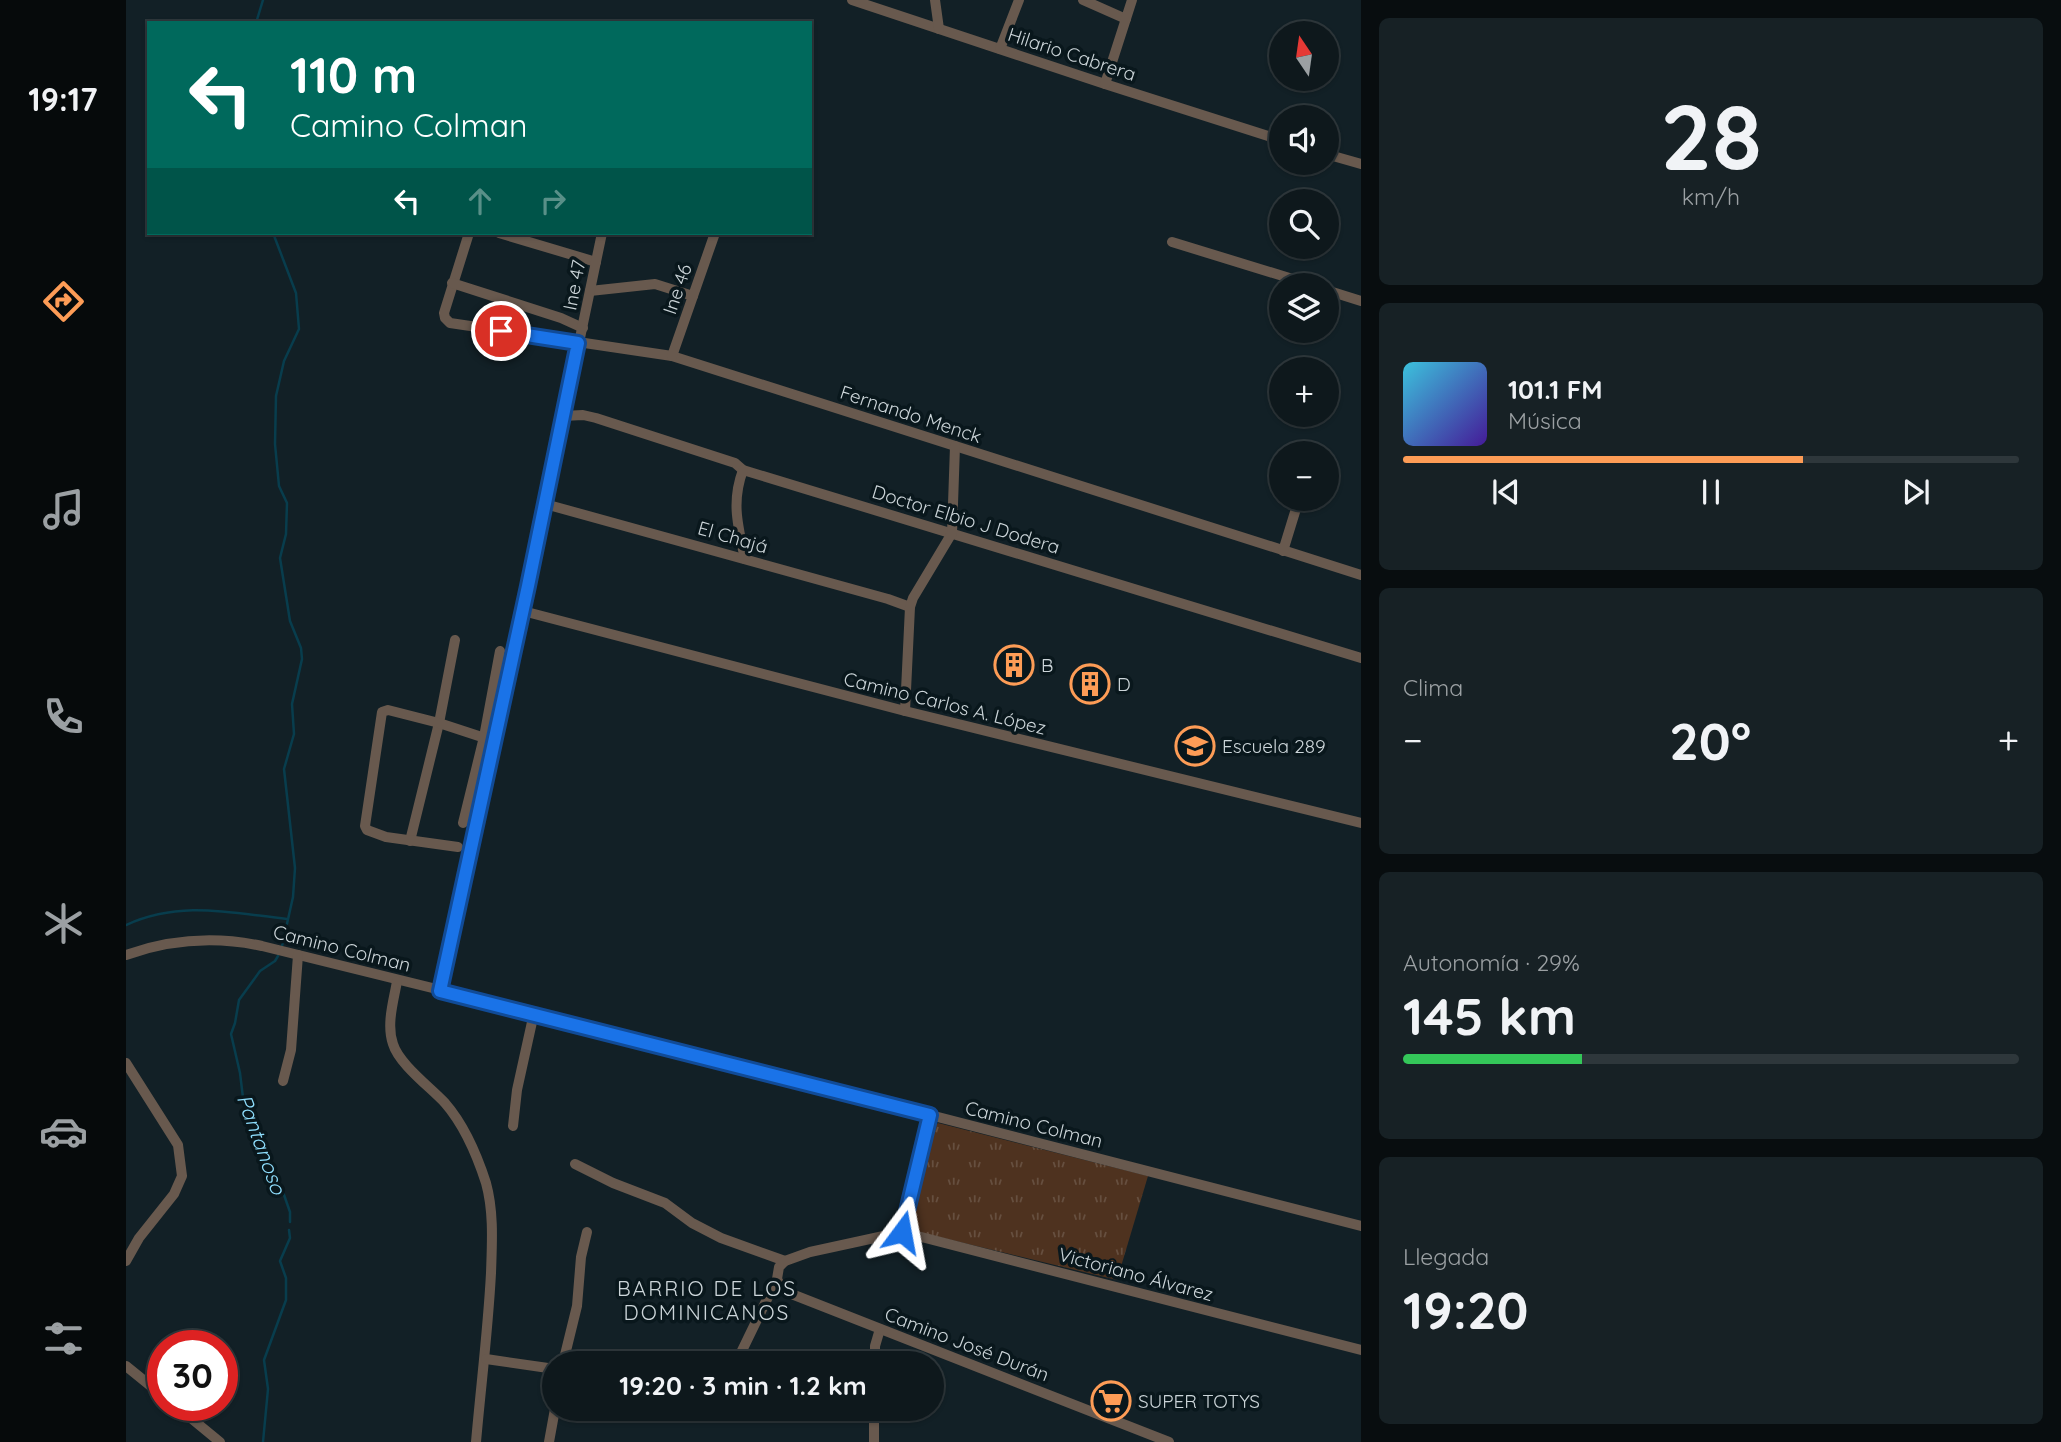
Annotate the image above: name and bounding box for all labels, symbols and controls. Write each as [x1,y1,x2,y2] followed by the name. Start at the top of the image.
[1269,21,1339,91] north arrow
[1269,21,1339,511] map controls
[1005,22,1139,86] street label: Hilario Cabrera
[290,44,417,105] text: 110 m
[175,49,266,140] icon: left
[28,79,98,119] text: 19:17
[1660,79,1762,193] text: 28
[290,105,528,145] text: Camino Colman
[1269,105,1339,175] button: sound
[388,182,426,220] icon: left
[461,182,499,220] icon: ahead
[534,182,572,220] icon: right
[1682,182,1740,211] text: km/h
[1269,189,1339,259] button: search
[557,258,591,312] street label: Ine 47
[657,261,697,317] street label: Ine 46
[1269,273,1339,343] button: layers
[39,277,88,326] icon: directions
[471,301,531,361] pin
[482,312,520,350] icon: arrive
[1269,357,1339,427] button: +
[1508,373,1603,406] text: 101.1 FM
[837,380,985,448] street label: Fernando Menck
[1508,406,1582,435] text: Música
[1269,441,1339,511] button: −
[1487,473,1525,511] icon: previous
[1692,473,1730,511] icon: pause
[1897,473,1935,511] icon: next
[869,479,1063,559] street label: Doctor Elbio J Dodera
[39,485,88,534] icon: music
[695,516,771,558] street label: El Chajá
[993,644,1035,686] building icon: B
[1041,653,1053,677] place label: B
[1069,663,1111,705] building icon: D
[841,666,1049,740] street label: Camino Carlos A. López
[1117,672,1131,696] place label: D
[1403,673,1463,702] text: Clima
[39,692,88,741] icon: phone
[1669,708,1751,773] text: 20°
[1403,716,1423,764] text: −
[1998,716,2019,764] text: +
[1174,725,1216,767] school or university icon: Escuela 289
[1222,734,1326,758] place label: Escuela 289
[39,899,88,948] icon: climate
[271,919,413,977] street label: Camino Colman
[1403,948,1580,977] text: Autonomía · 29%
[1403,983,1576,1048] text: 145 km
[232,1090,293,1199] water label: Pantanoso
[963,1095,1105,1153] street label: Camino Colman
[39,1107,88,1156] icon: car
[865,1195,939,1269] position arrow
[1056,1242,1216,1306] street label: Victoriano Álvarez
[1403,1242,1489,1271] text: Llegada
[617,1275,797,1325] district label: BARRIO DE LOS DOMINICANOS
[1403,1277,1528,1342] text: 19:20
[881,1302,1053,1386] street label: Camino José Durán
[39,1314,88,1363] icon: filters
[147,1330,238,1421] speed limit sign: 30
[619,1369,867,1402] text: 19:20 · 3 min · 1.2 km
[1090,1380,1132,1422] supermarket icon: SUPER TOTYS
[1138,1389,1260,1413] place label: SUPER TOTYS

